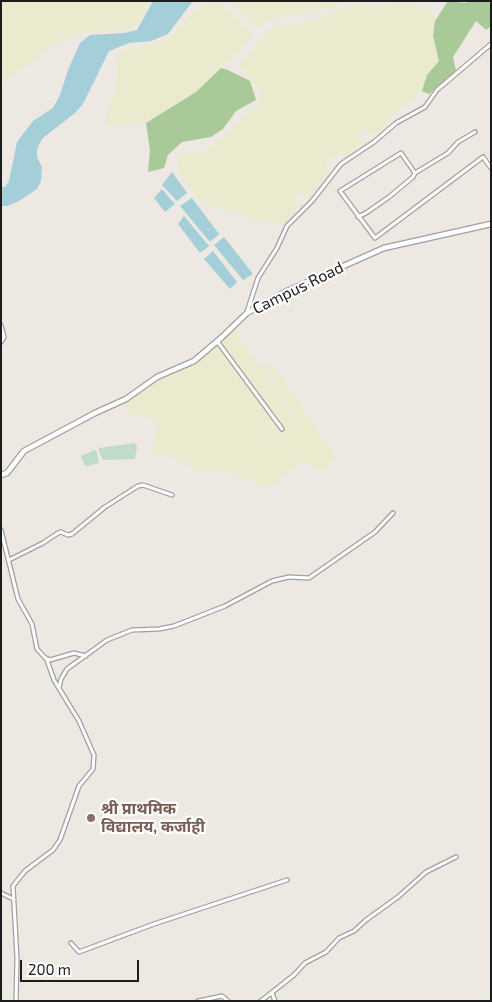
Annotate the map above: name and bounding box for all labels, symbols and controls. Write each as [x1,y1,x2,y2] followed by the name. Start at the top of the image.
[249,258,347,318] street label: Campus Road
[101,799,205,837] place label: श्री प्राथमिक विद्यालय, कर्जाही
[85,812,97,824] marker: श्री प्राथमिक विद्यालय, कर्जाही
[22,950,141,982] scale bar
[28,960,71,978] text: 200 m

